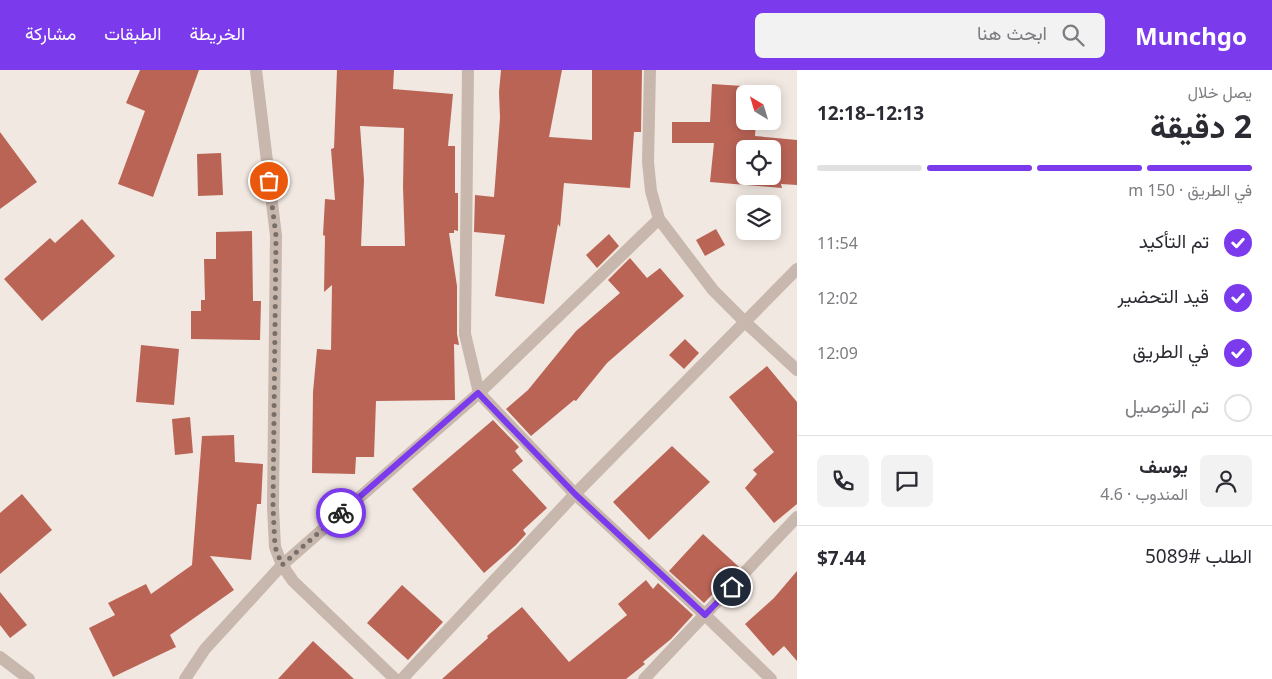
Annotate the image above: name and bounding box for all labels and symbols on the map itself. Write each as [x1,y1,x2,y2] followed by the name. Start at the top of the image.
[736,85,781,130] north arrow
[248,160,290,202] pin
[316,488,366,538] courier
[711,566,753,608] pin

